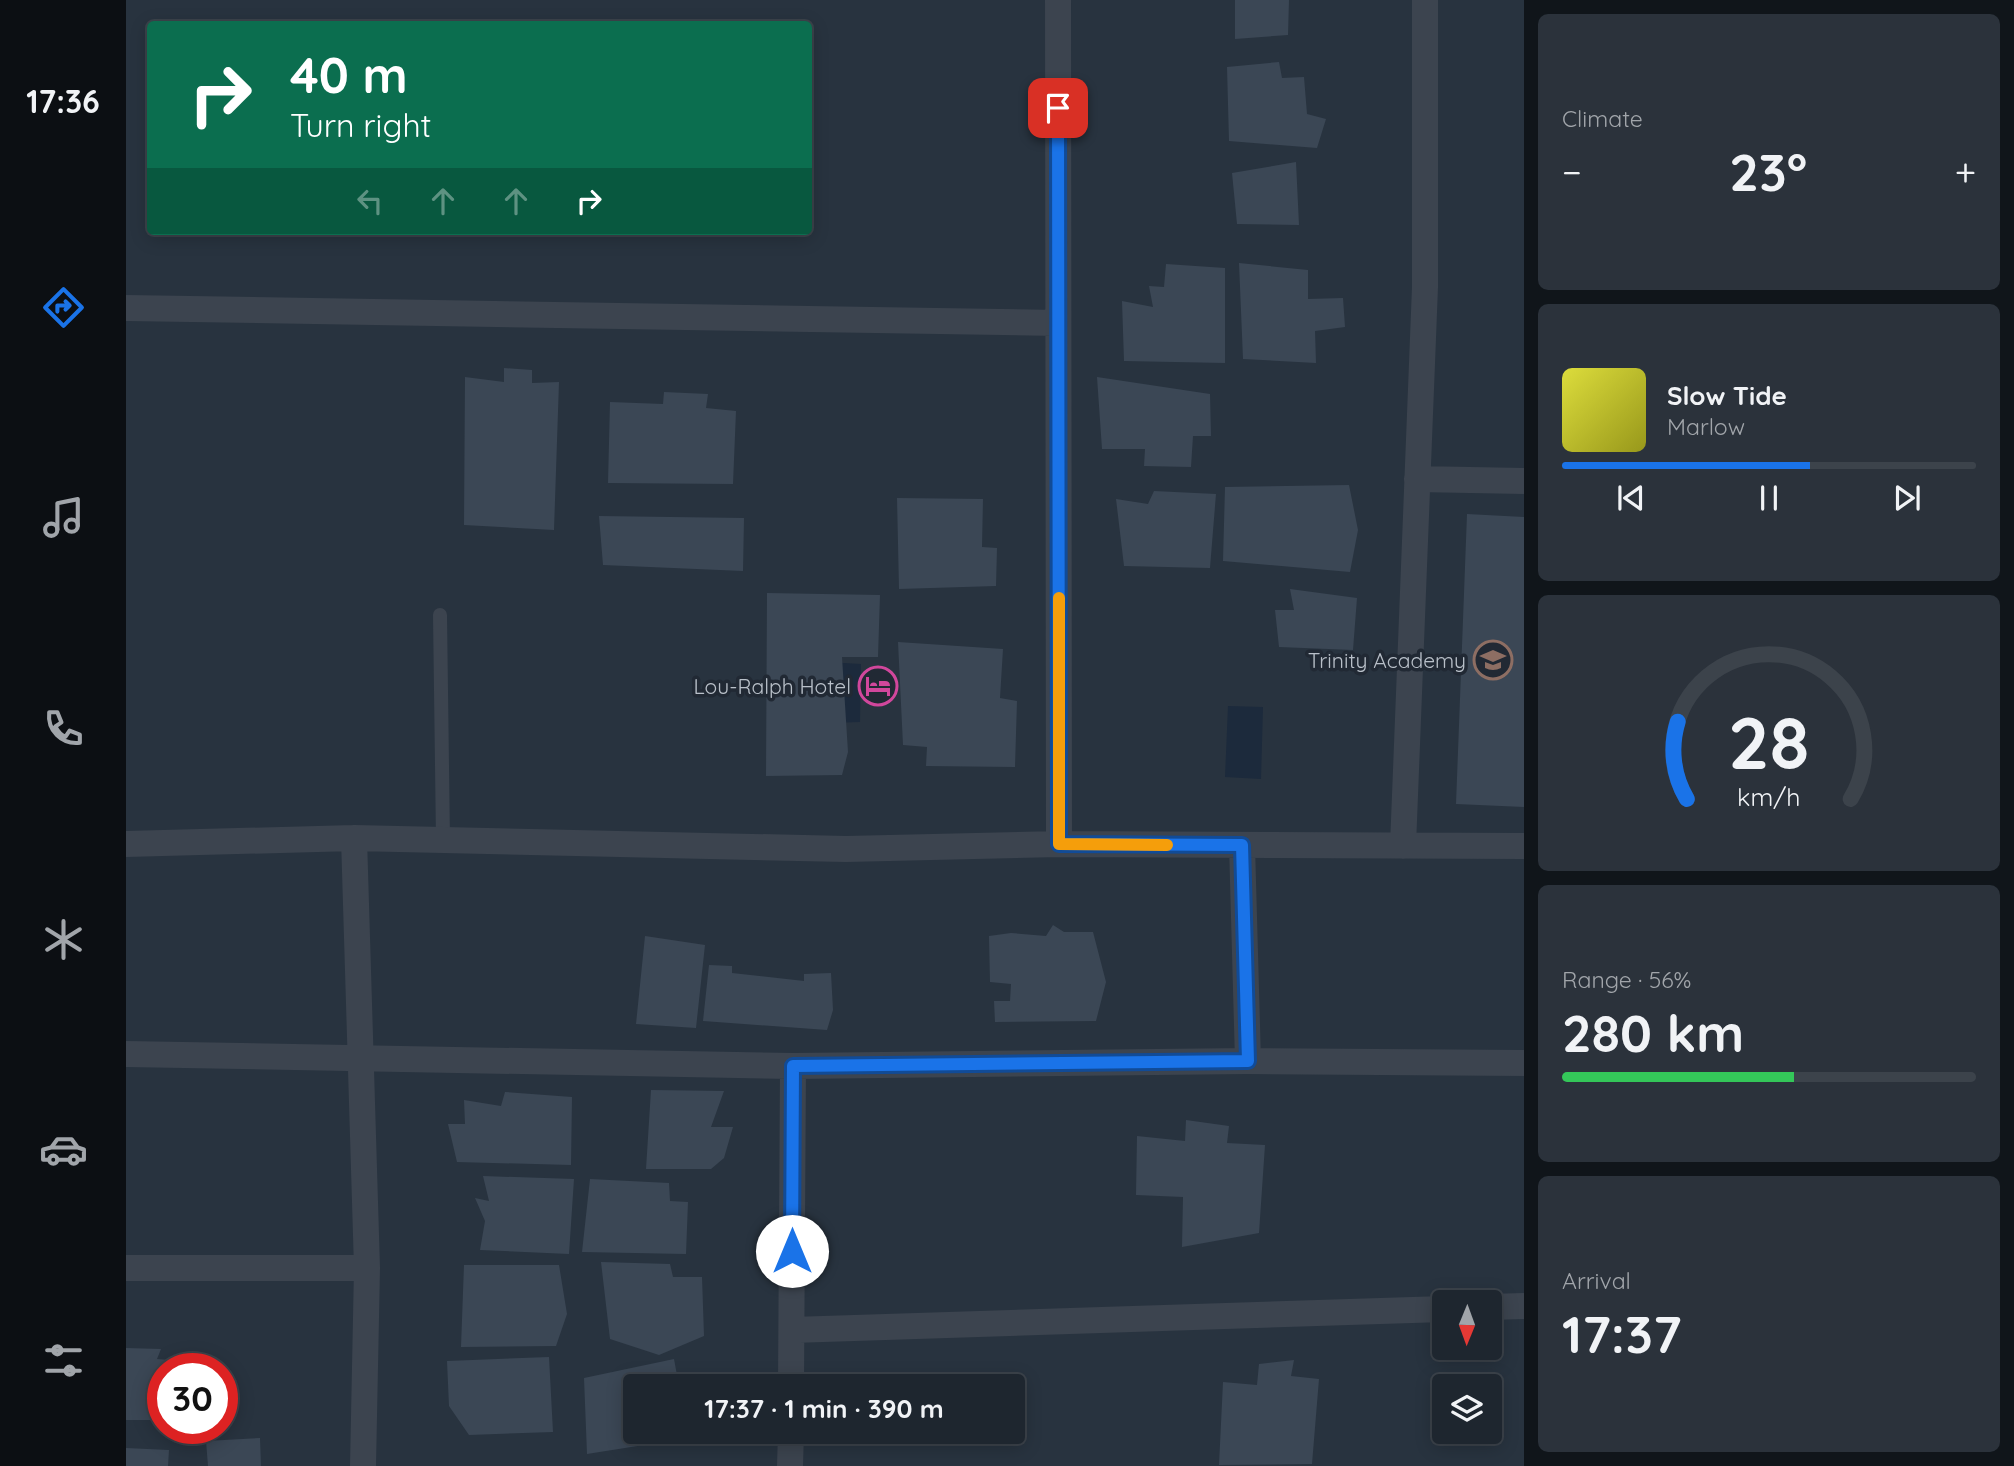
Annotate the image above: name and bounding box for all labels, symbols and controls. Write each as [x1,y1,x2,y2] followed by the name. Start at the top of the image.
[290,44,408,105] text: 40 m
[175,49,266,140] icon: right
[1028,78,1088,138] pin
[26,81,100,121] text: 17:36
[1039,89,1077,127] icon: arrive
[1562,104,1643,133] text: Climate
[290,105,431,145] text: Turn right
[1729,139,1807,204] text: 23°
[1562,148,1582,196] text: −
[1955,148,1976,196] text: +
[351,182,389,220] icon: left
[424,182,462,220] icon: ahead
[497,182,535,220] icon: ahead
[570,182,608,220] icon: right
[39,283,88,332] icon: directions
[1667,379,1787,412] text: Slow Tide
[1667,412,1745,441] text: Marlow
[1612,479,1650,517] icon: previous
[1750,479,1788,517] icon: pause
[1888,479,1926,517] icon: next
[39,493,88,542] icon: music
[1472,639,1514,681] school or university icon: Trinity Academy
[1308,647,1466,673] place label: Trinity Academy
[857,665,899,707] hotel icon: Lou-Ralph Hotel
[693,673,851,699] place label: Lou-Ralph Hotel
[1728,696,1810,787] text: 28
[39,704,88,753] icon: phone
[1737,781,1801,812] text: km/h
[39,915,88,964] icon: climate
[1562,965,1691,994] text: Range · 56%
[1562,1000,1744,1065] text: 280 km
[39,1125,88,1174] icon: car
[755,1214,829,1288] position arrow
[1562,1266,1631,1295] text: Arrival
[1432,1290,1502,1360] north arrow
[1432,1290,1502,1444] map controls
[1562,1301,1681,1366] text: 17:37
[39,1336,88,1385] icon: filters
[147,1353,238,1444] speed limit sign: 30
[1432,1374,1502,1444] button: layers
[704,1392,944,1425] text: 17:37 · 1 min · 390 m

